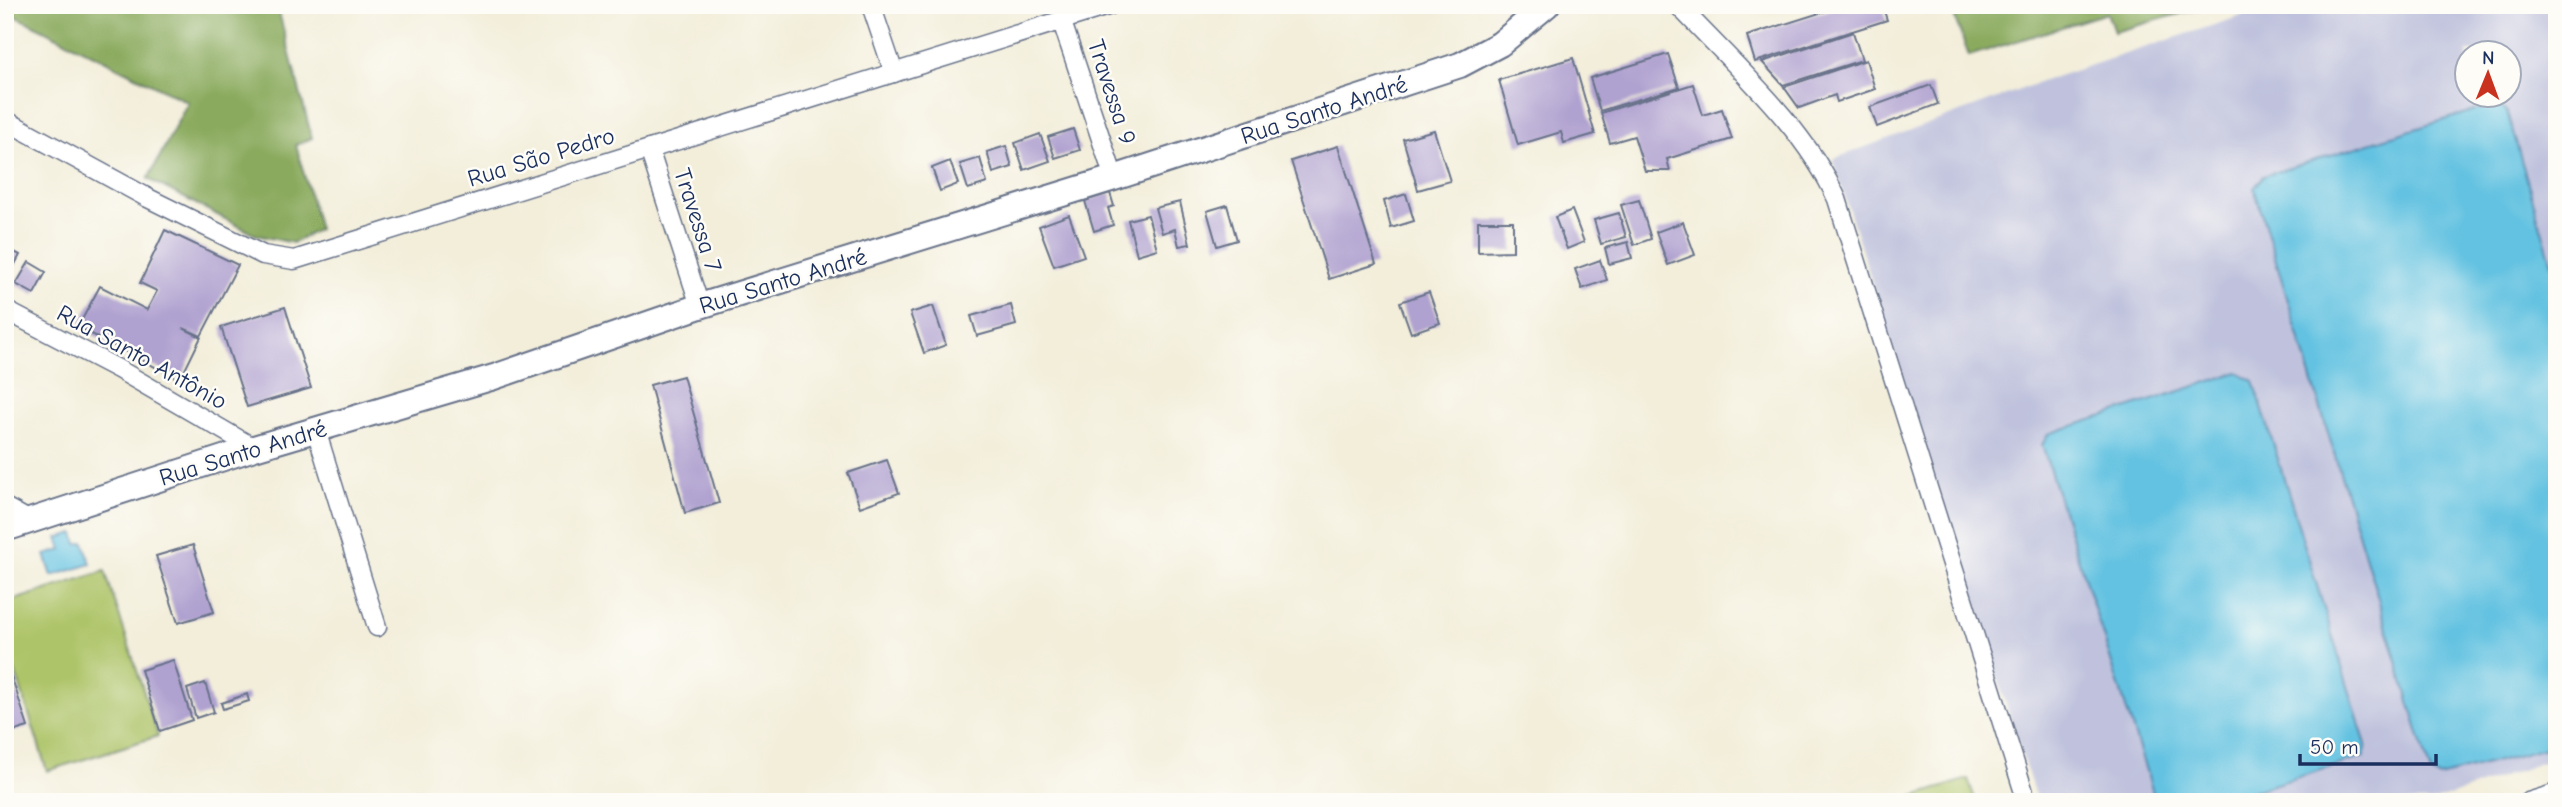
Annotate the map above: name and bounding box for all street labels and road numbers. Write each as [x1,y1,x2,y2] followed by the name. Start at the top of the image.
[1082,36,1142,148] street label: Travessa 9
[1237,70,1411,150] street label: Rua Santo André
[464,121,618,193] street label: Rua São Pedro
[668,165,728,275] street label: Travessa 7
[696,242,870,320] street label: Rua Santo André
[52,299,232,415] street label: Rua Santo Antônio
[156,414,330,492] street label: Rua Santo André

